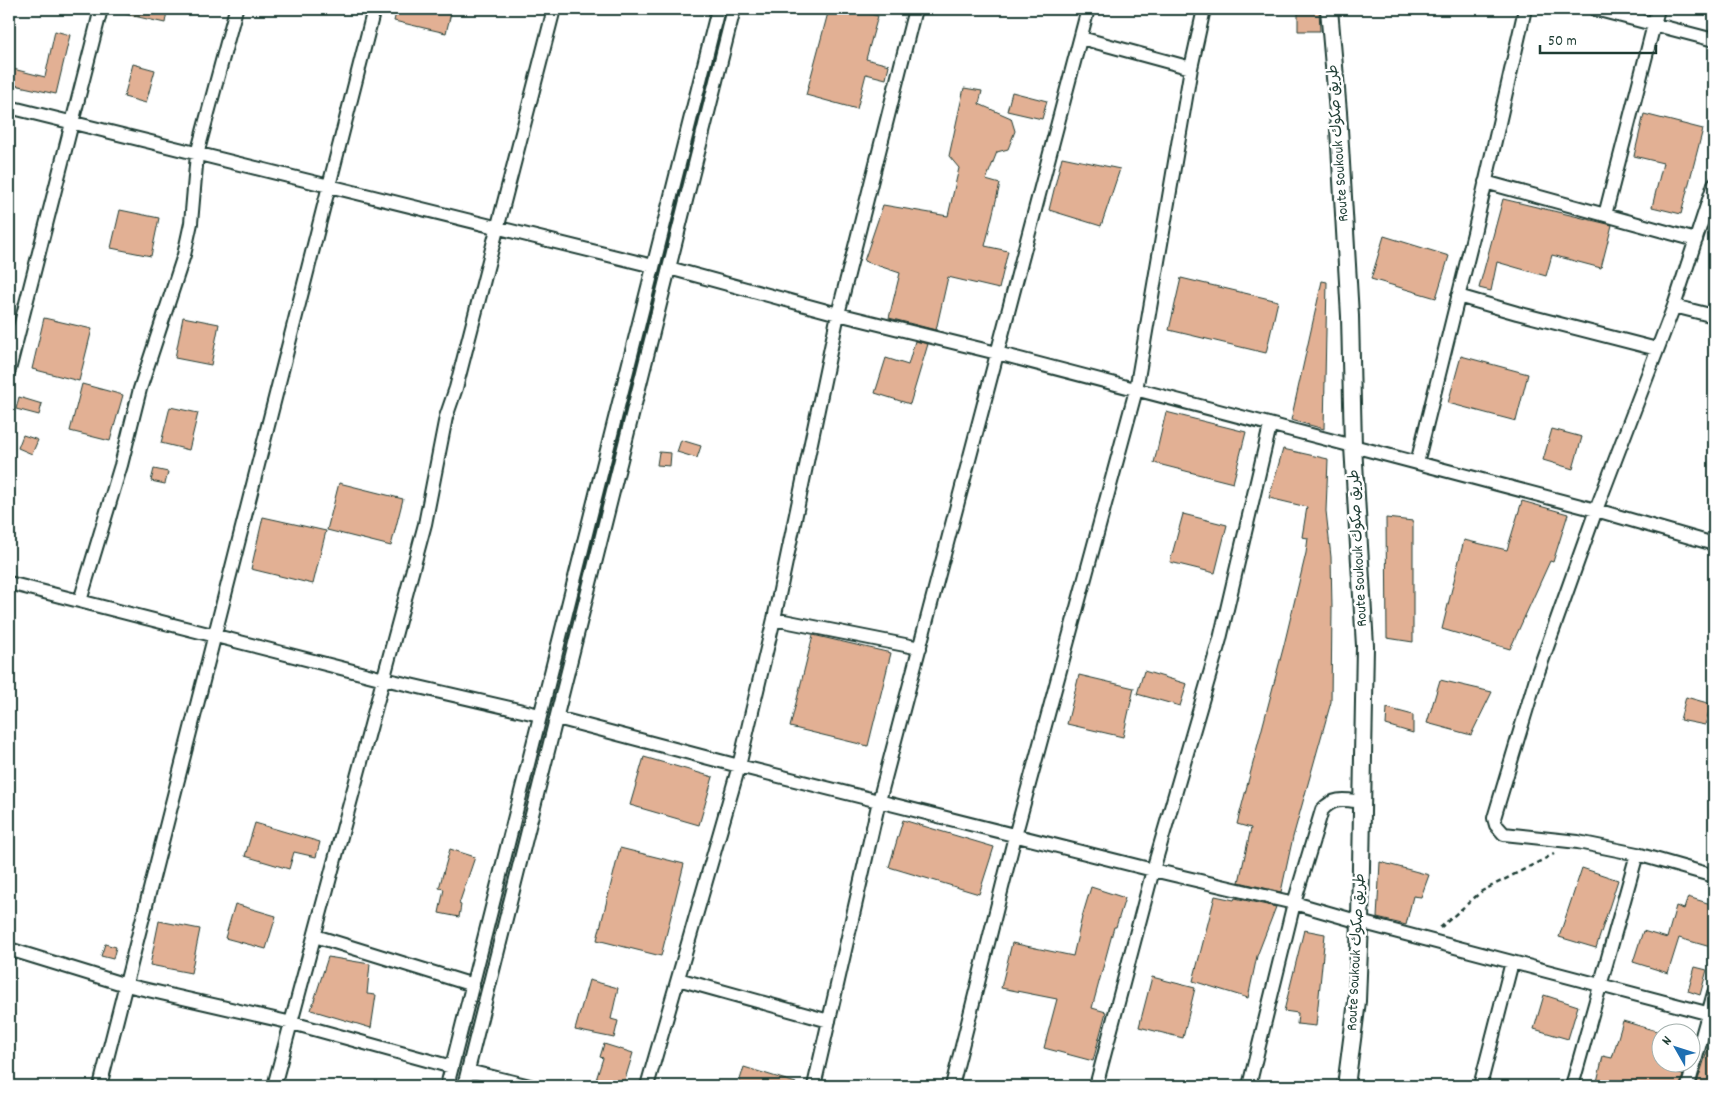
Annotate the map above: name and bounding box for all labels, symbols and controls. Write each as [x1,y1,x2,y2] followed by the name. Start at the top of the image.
[1540,22,1657,54] scale bar
[1548,31,1577,53] text: 50 m
[1323,64,1355,222] street label: Route Soukouk طريق صكوك
[1344,469,1374,627] street label: Route Soukouk طريق صكوك
[1342,873,1372,1031] street label: Route Soukouk طريق صكوك
[1650,1022,1700,1072] north arrow
[1658,1032,1677,1050] text: N

